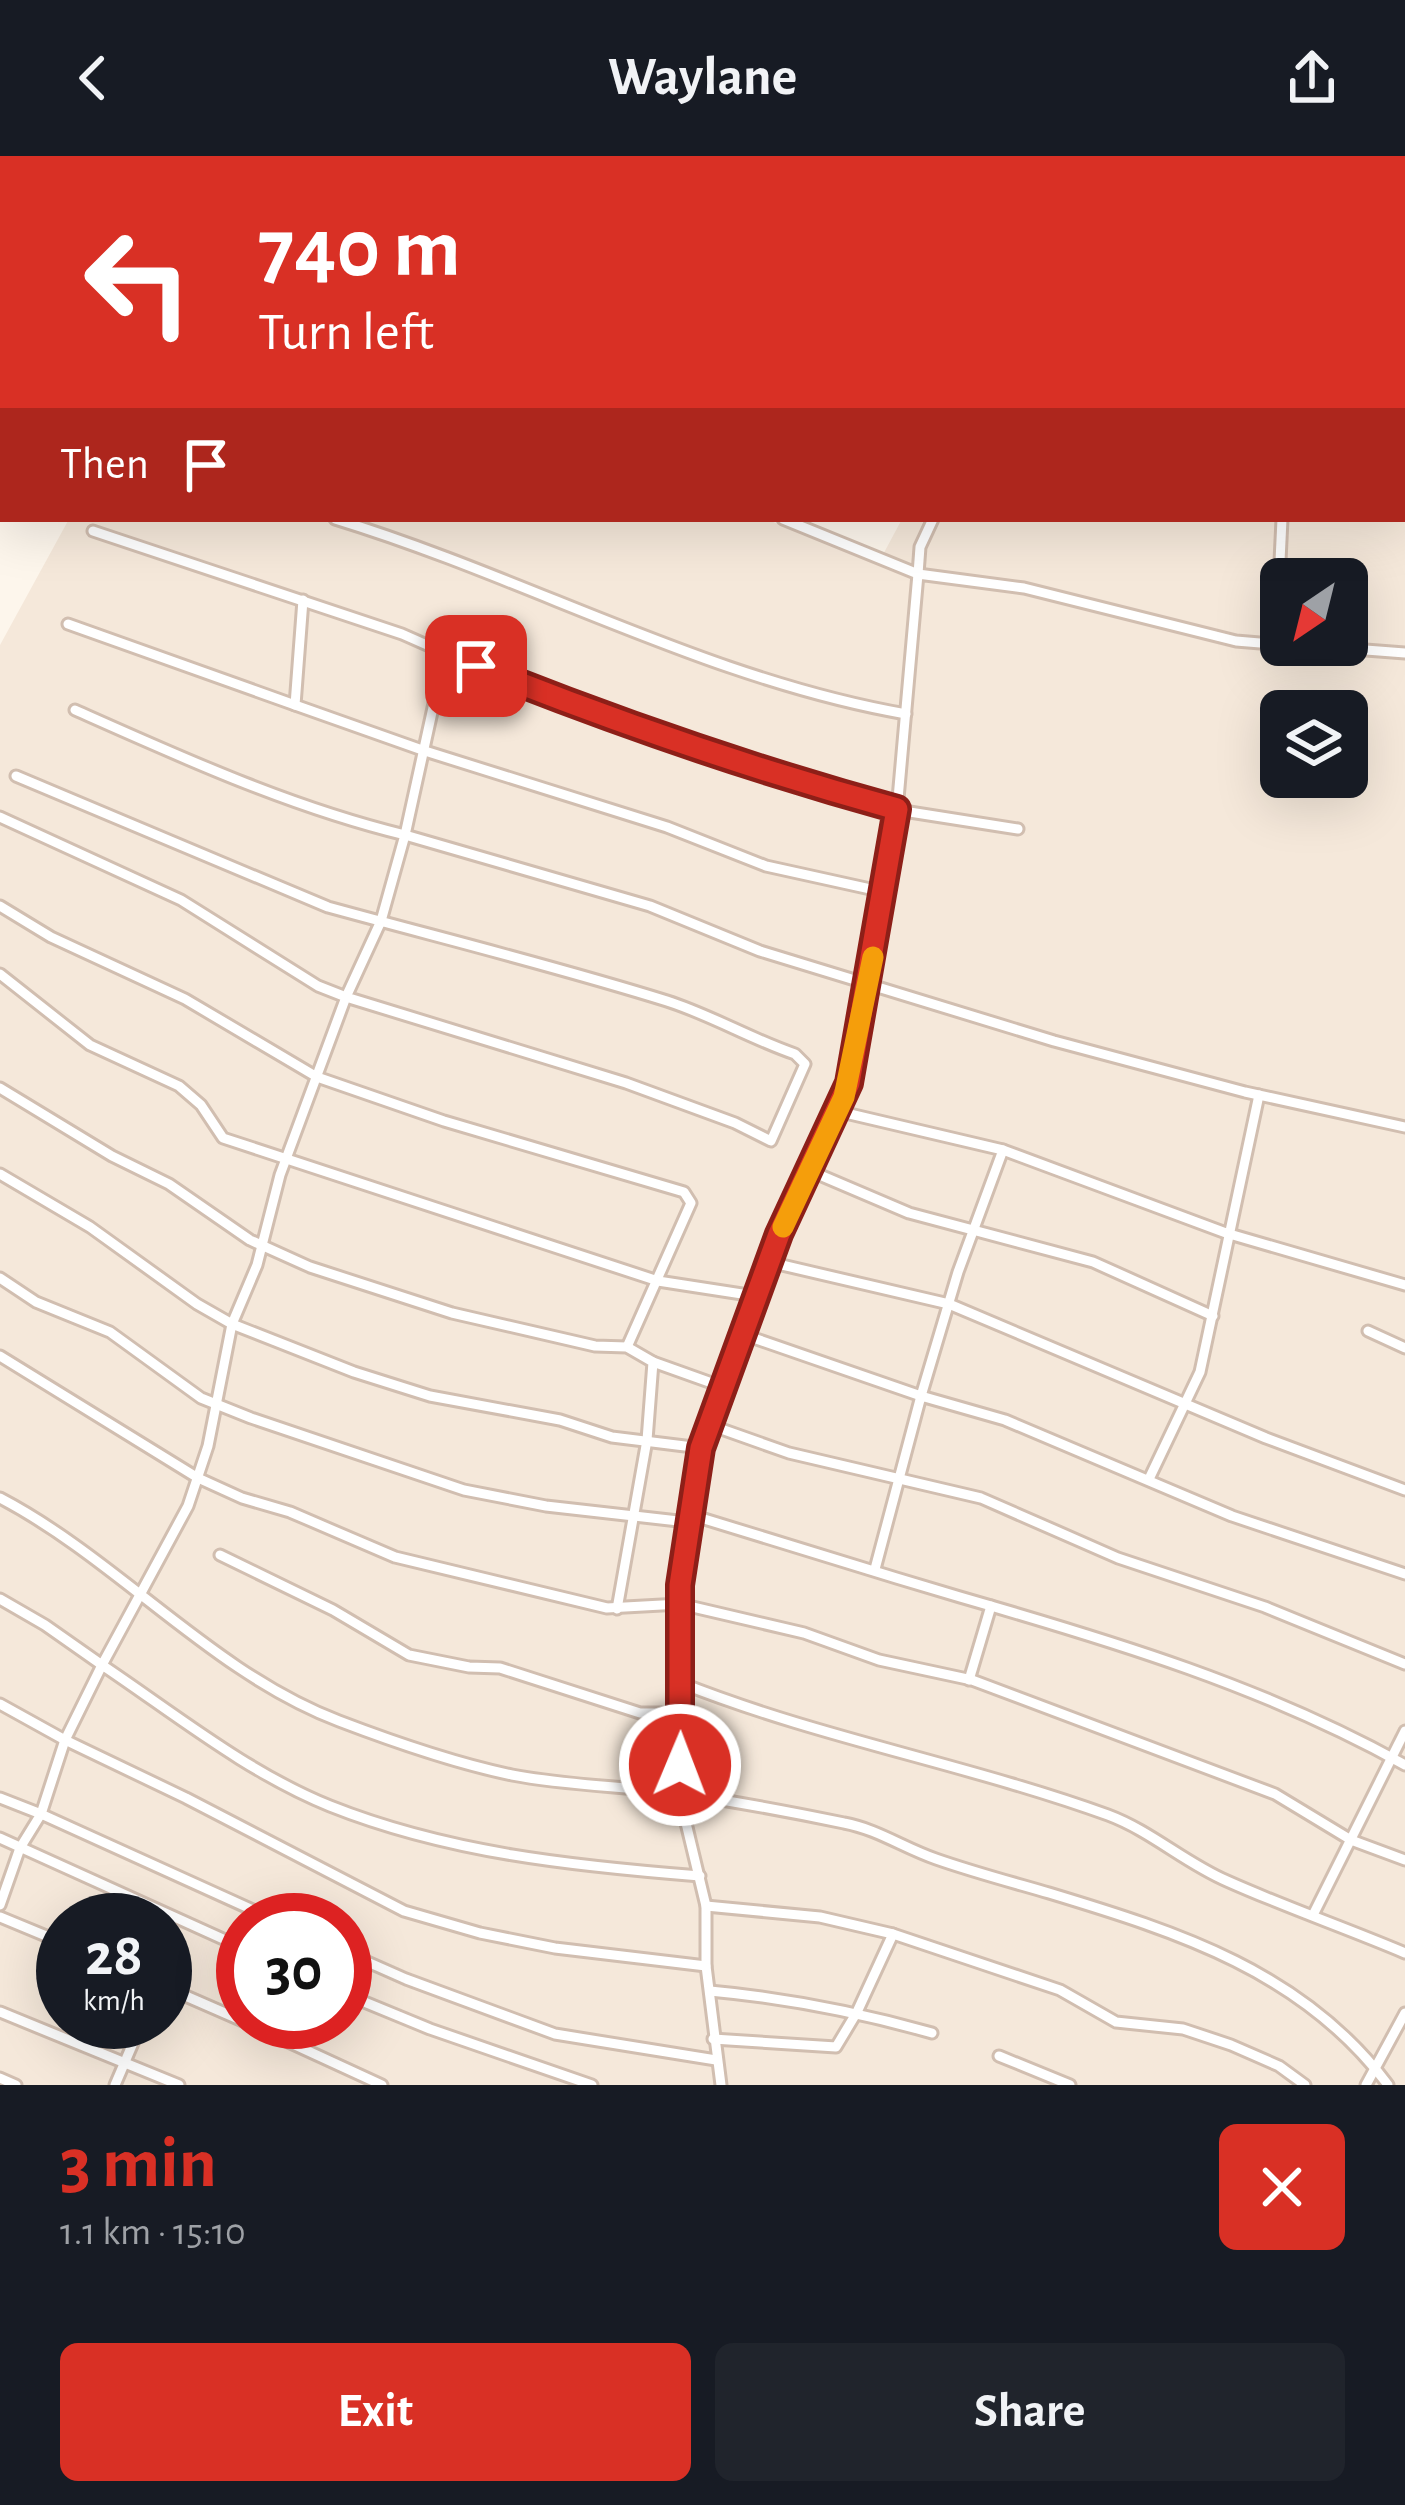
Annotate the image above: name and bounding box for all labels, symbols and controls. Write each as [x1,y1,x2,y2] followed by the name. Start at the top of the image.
[60,45,126,111] icon: back
[1279,45,1345,111] icon: share
[608,51,797,105] text: Waylane
[60,204,216,360] icon: left
[258,208,461,292] text: 740 m
[258,306,434,360] text: Turn left
[173,432,239,498] icon: arrive
[60,442,149,487] text: Then
[1260,558,1368,666] north arrow
[1260,558,1368,798] map controls
[425,615,527,717] pin
[443,633,509,699] icon: arrive
[1260,690,1368,798] button: layers
[617,1702,743,1828] position arrow
[216,1893,372,2049] speed limit sign: 30
[85,1926,143,1986] text: 28
[83,1986,145,2016] text: km/h
[1219,2124,1345,2250] button: close
[60,2128,217,2200] text: 3 min
[60,2213,246,2252] text: 1.1 km · 15:10
[60,2343,691,2481] button: Exit
[715,2343,1345,2481] button: Share

